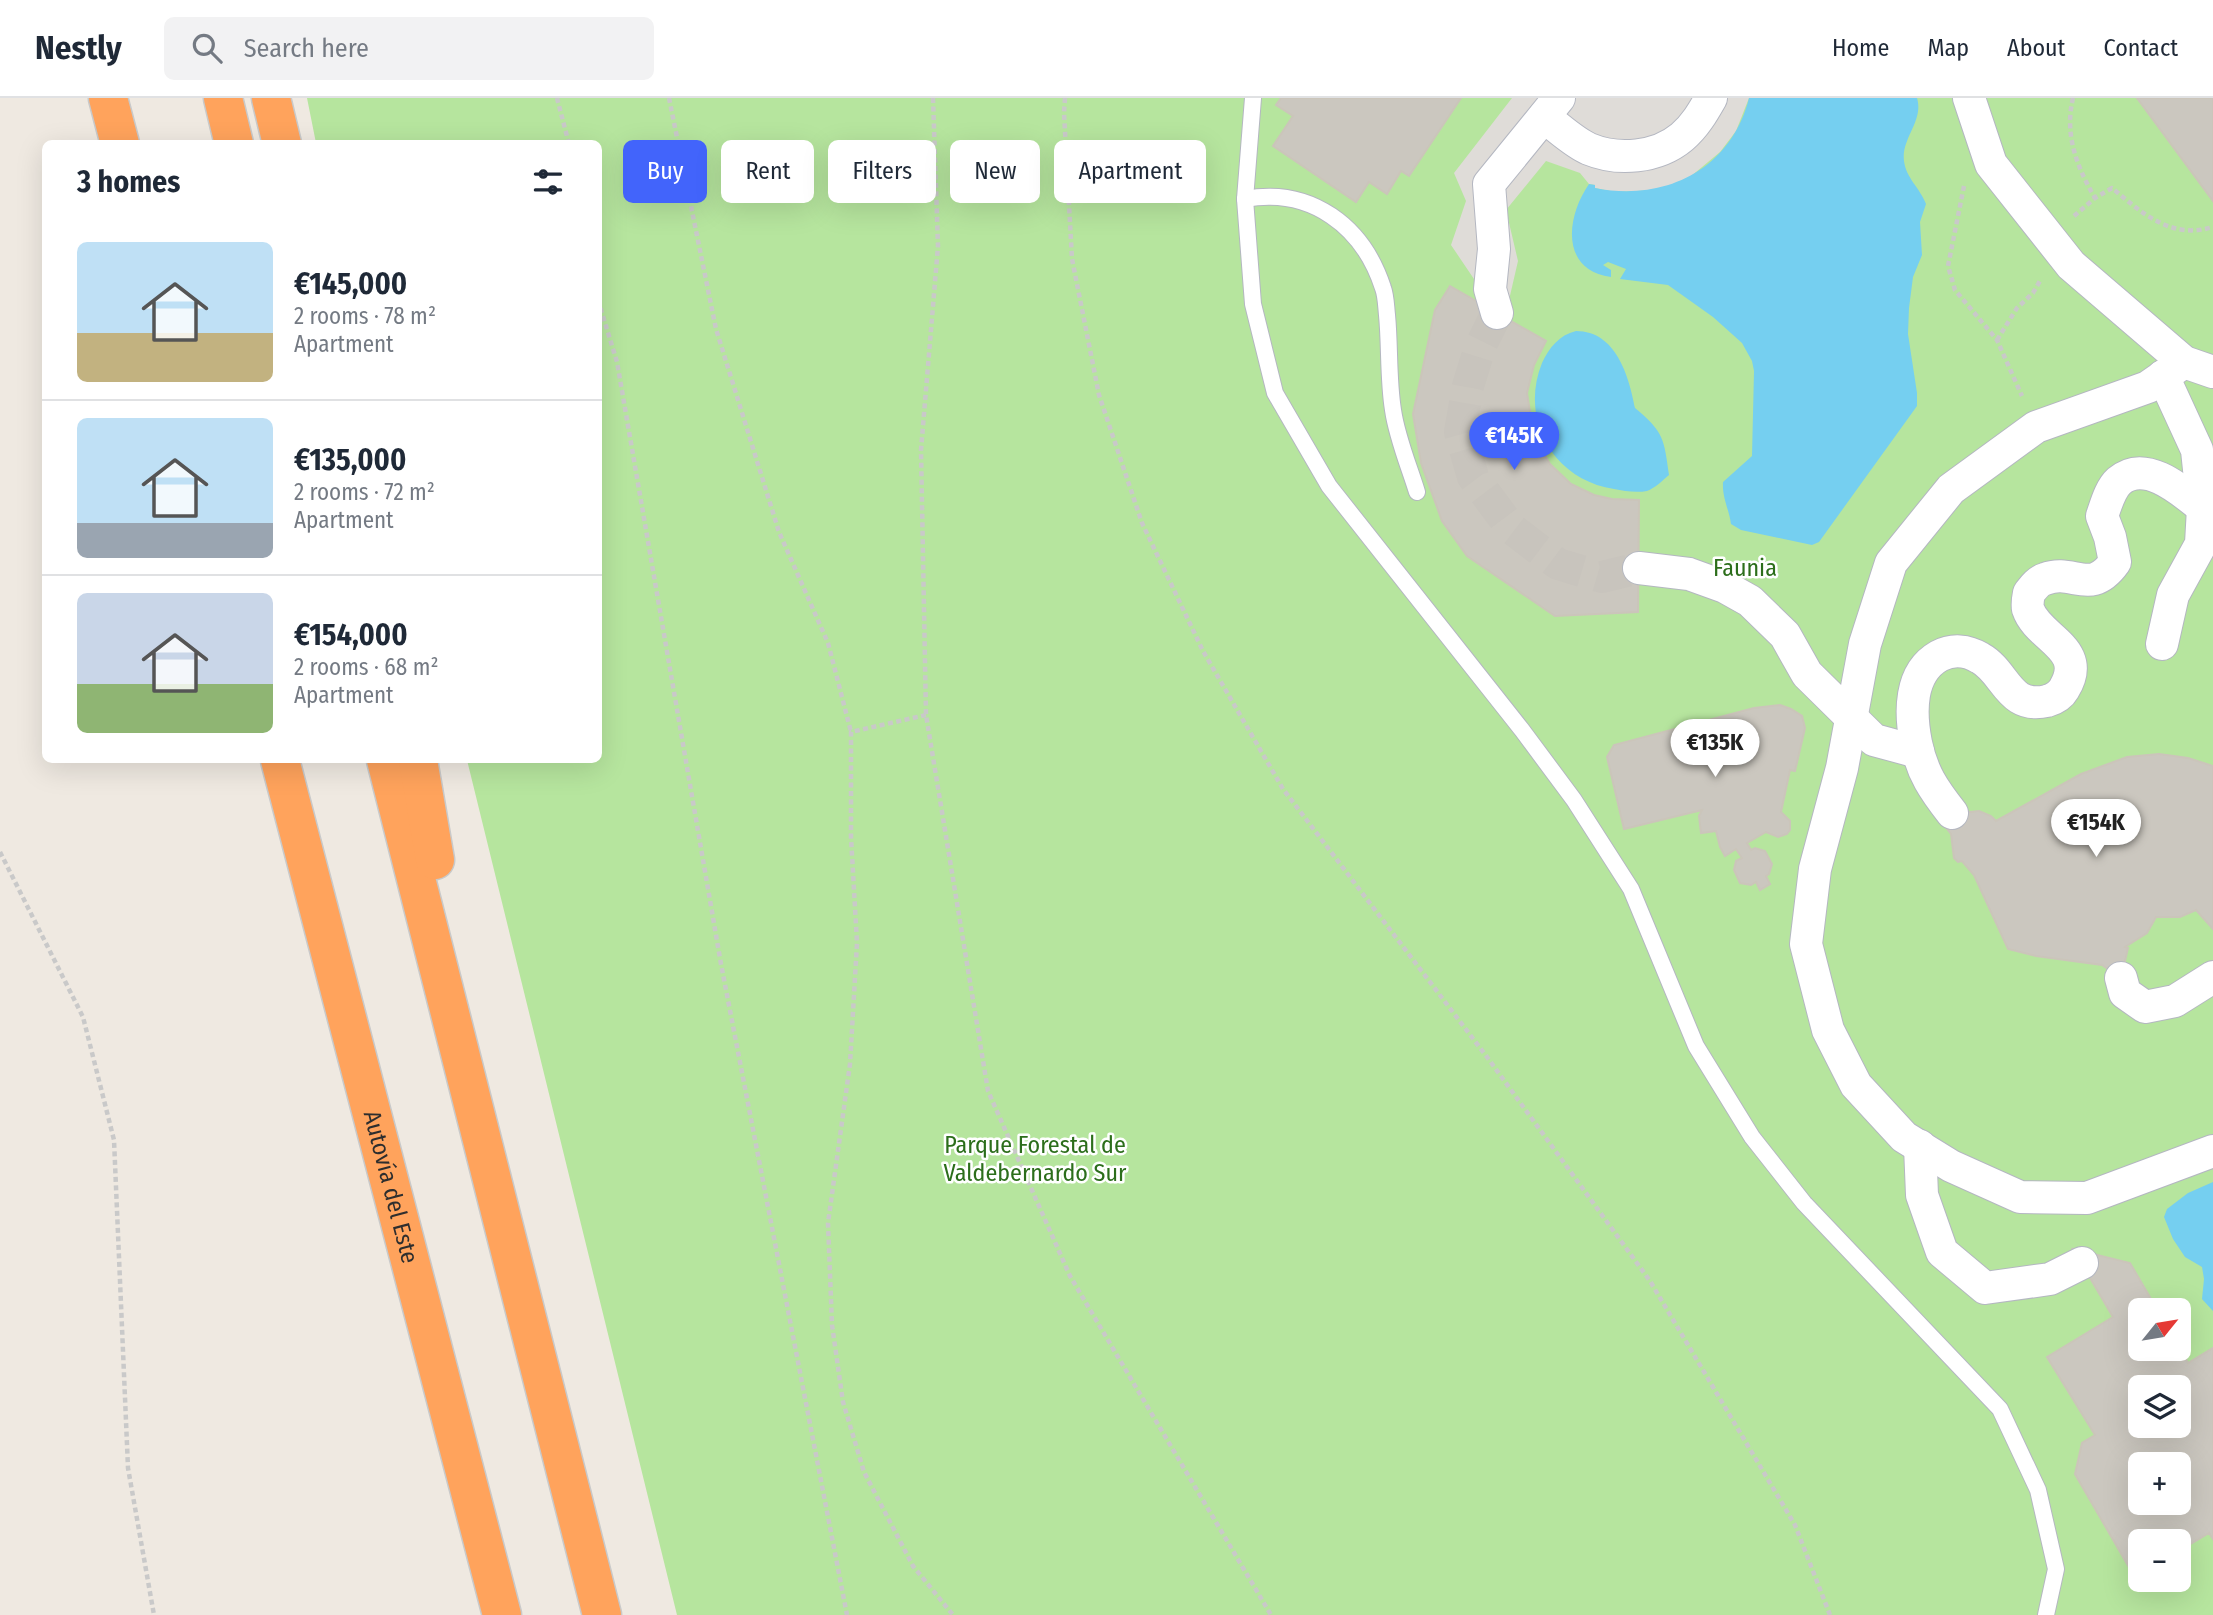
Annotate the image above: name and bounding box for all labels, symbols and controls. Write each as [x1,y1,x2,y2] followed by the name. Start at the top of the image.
[164,17,654,80] search box
[35,28,122,68] text: Nestly
[188,29,226,67] icon: search
[244,33,369,64] text: Search here
[1832,34,1889,62] text: Home
[1927,34,1969,62] text: Map
[2007,34,2065,62] text: About
[2103,34,2178,62] text: Contact
[623,140,707,203] chip: Buy
[721,140,814,203] chip: Rent
[828,140,936,203] chip: Filters
[950,140,1040,203] chip: New
[1054,140,1206,203] chip: Apartment
[529,163,567,201] icon: filters
[77,164,180,200] text: 3 homes
[294,266,407,302] text: €145,000
[133,270,217,354] icon: home
[294,302,436,330] text: 2 rooms · 78 m²
[294,330,394,358] text: Apartment
[1465,412,1563,472] pin: €145K
[1485,421,1543,449] text: €145K
[294,442,406,478] text: €135,000
[133,446,217,530] icon: home
[294,478,435,506] text: 2 rooms · 72 m²
[294,506,394,534] text: Apartment
[1713,554,1777,582] park label: Faunia
[294,617,408,653] text: €154,000
[133,621,217,705] icon: home
[294,653,439,681] text: 2 rooms · 68 m²
[294,681,394,709] text: Apartment
[1666,720,1764,779] pin: €135K
[1687,728,1743,756] text: €135K
[2047,800,2145,859] pin: €154K
[2067,808,2125,836] text: €154K
[358,1107,424,1266] street label: Autovía del Este
[944,1131,1127,1187] park label: Parque Forestal de Valdebernardo Sur
[2128,1298,2191,1362] north arrow
[2128,1298,2191,1592] map controls
[2128,1375,2191,1438] button: layers
[2128,1452,2191,1515] button: +
[2128,1529,2191,1592] button: −

